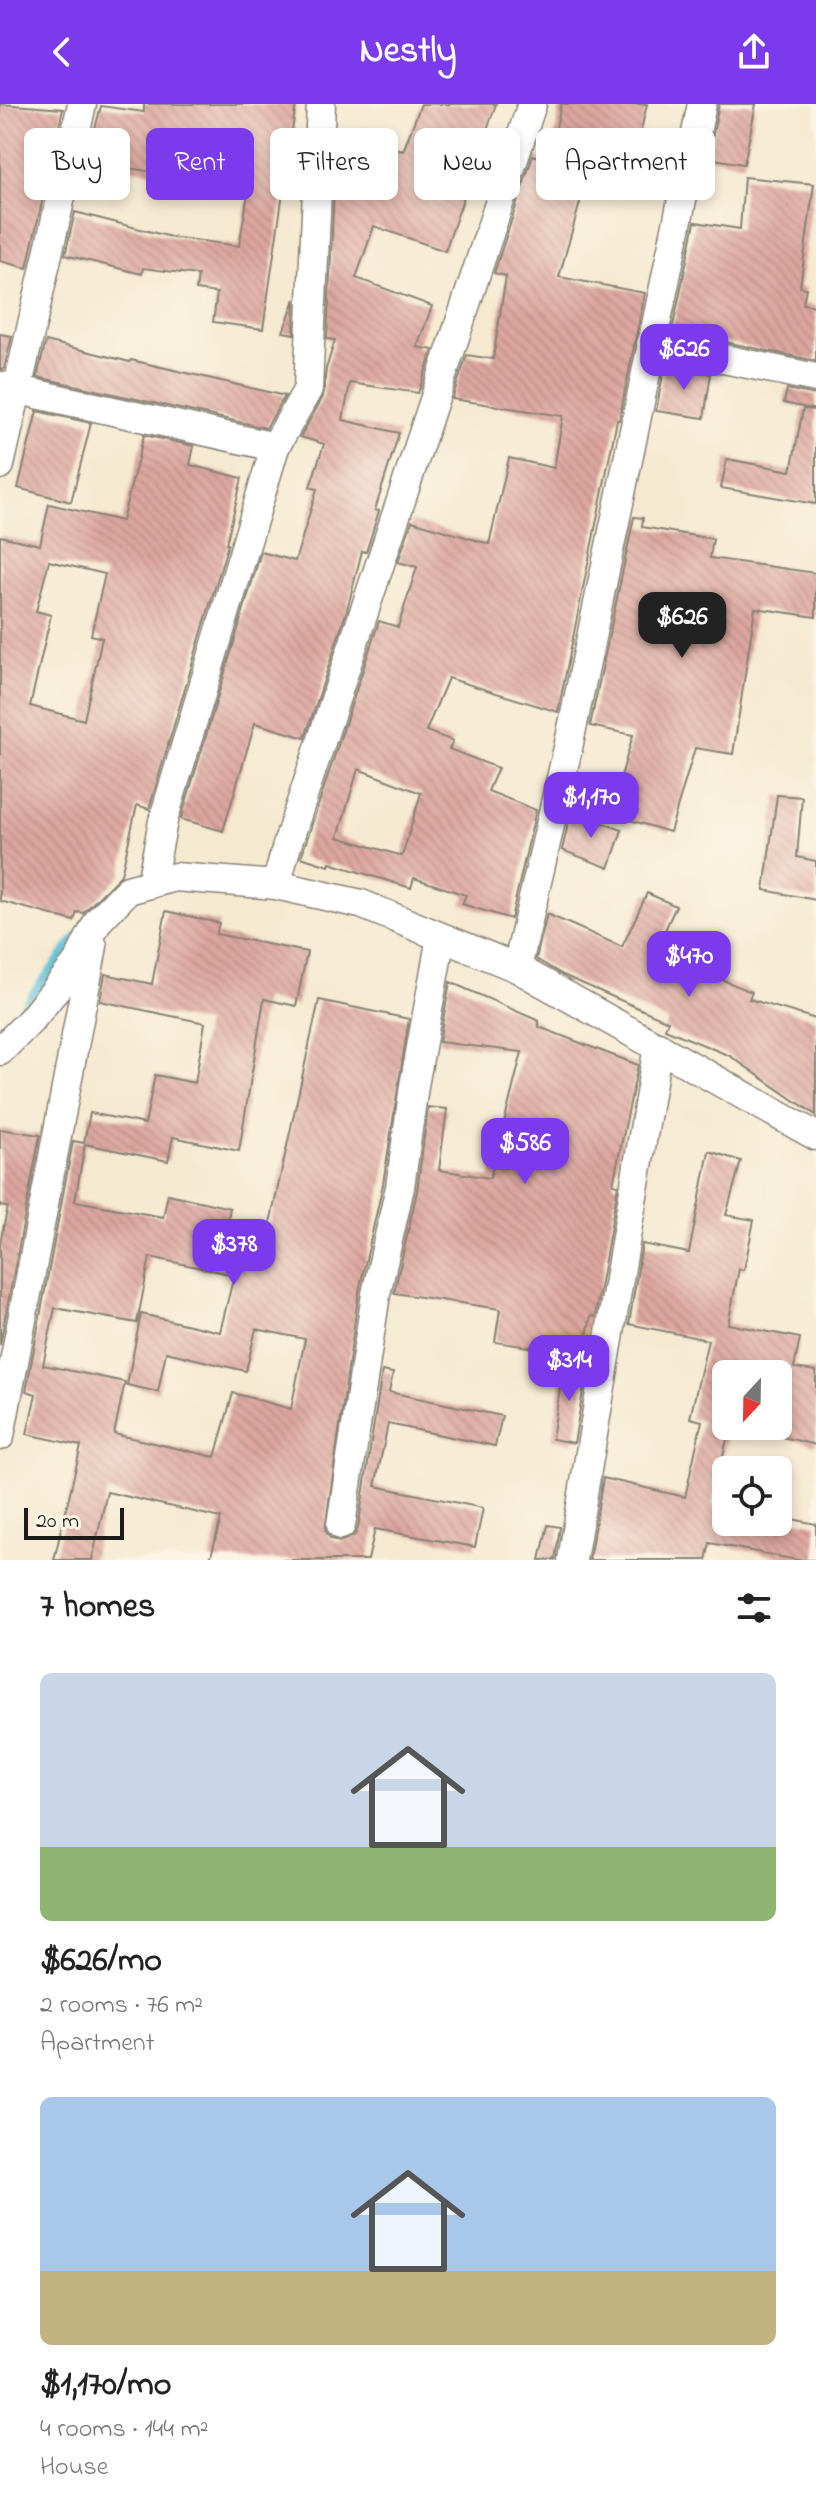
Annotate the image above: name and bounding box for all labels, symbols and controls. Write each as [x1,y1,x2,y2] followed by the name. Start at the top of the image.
[360,26,456,79] text: Nestly
[40,30,84,74] icon: back
[732,30,776,74] icon: share
[24,128,130,200] chip: Buy
[146,128,254,200] chip: Rent
[270,128,398,200] chip: Filters
[414,128,520,200] chip: New
[536,128,715,200] chip: Apartment
[637,324,731,392] pin: $626
[658,331,710,369] text: $626
[635,592,729,660] pin: $626
[656,599,708,637] text: $626
[526,772,656,840] pin: $1,170
[562,779,620,817] text: $1,170
[642,931,736,999] pin: $470
[665,938,713,976] text: $470
[478,1118,572,1186] pin: $586
[499,1125,551,1163] text: $586
[187,1219,281,1287] pin: $378
[211,1226,257,1264] text: $378
[522,1335,616,1403] pin: $314
[546,1342,592,1380] text: $314
[712,1360,792,1440] north arrow
[712,1360,792,1536] map controls
[712,1456,792,1536] button: locate
[24,1504,124,1540] scale bar
[36,1506,79,1538] text: 20 m
[40,1583,155,1633] text: 7 homes
[732,1586,776,1630] icon: filters
[336,1725,480,1869] icon: home
[40,1937,162,1987] text: $626/mo
[40,1987,203,2025] text: 2 rooms · 76 m²
[40,2025,154,2063] text: Apartment
[336,2149,480,2293] icon: home
[40,2361,171,2411] text: $1,170/mo
[40,2411,208,2449] text: 4 rooms · 144 m²
[40,2449,108,2487] text: House

